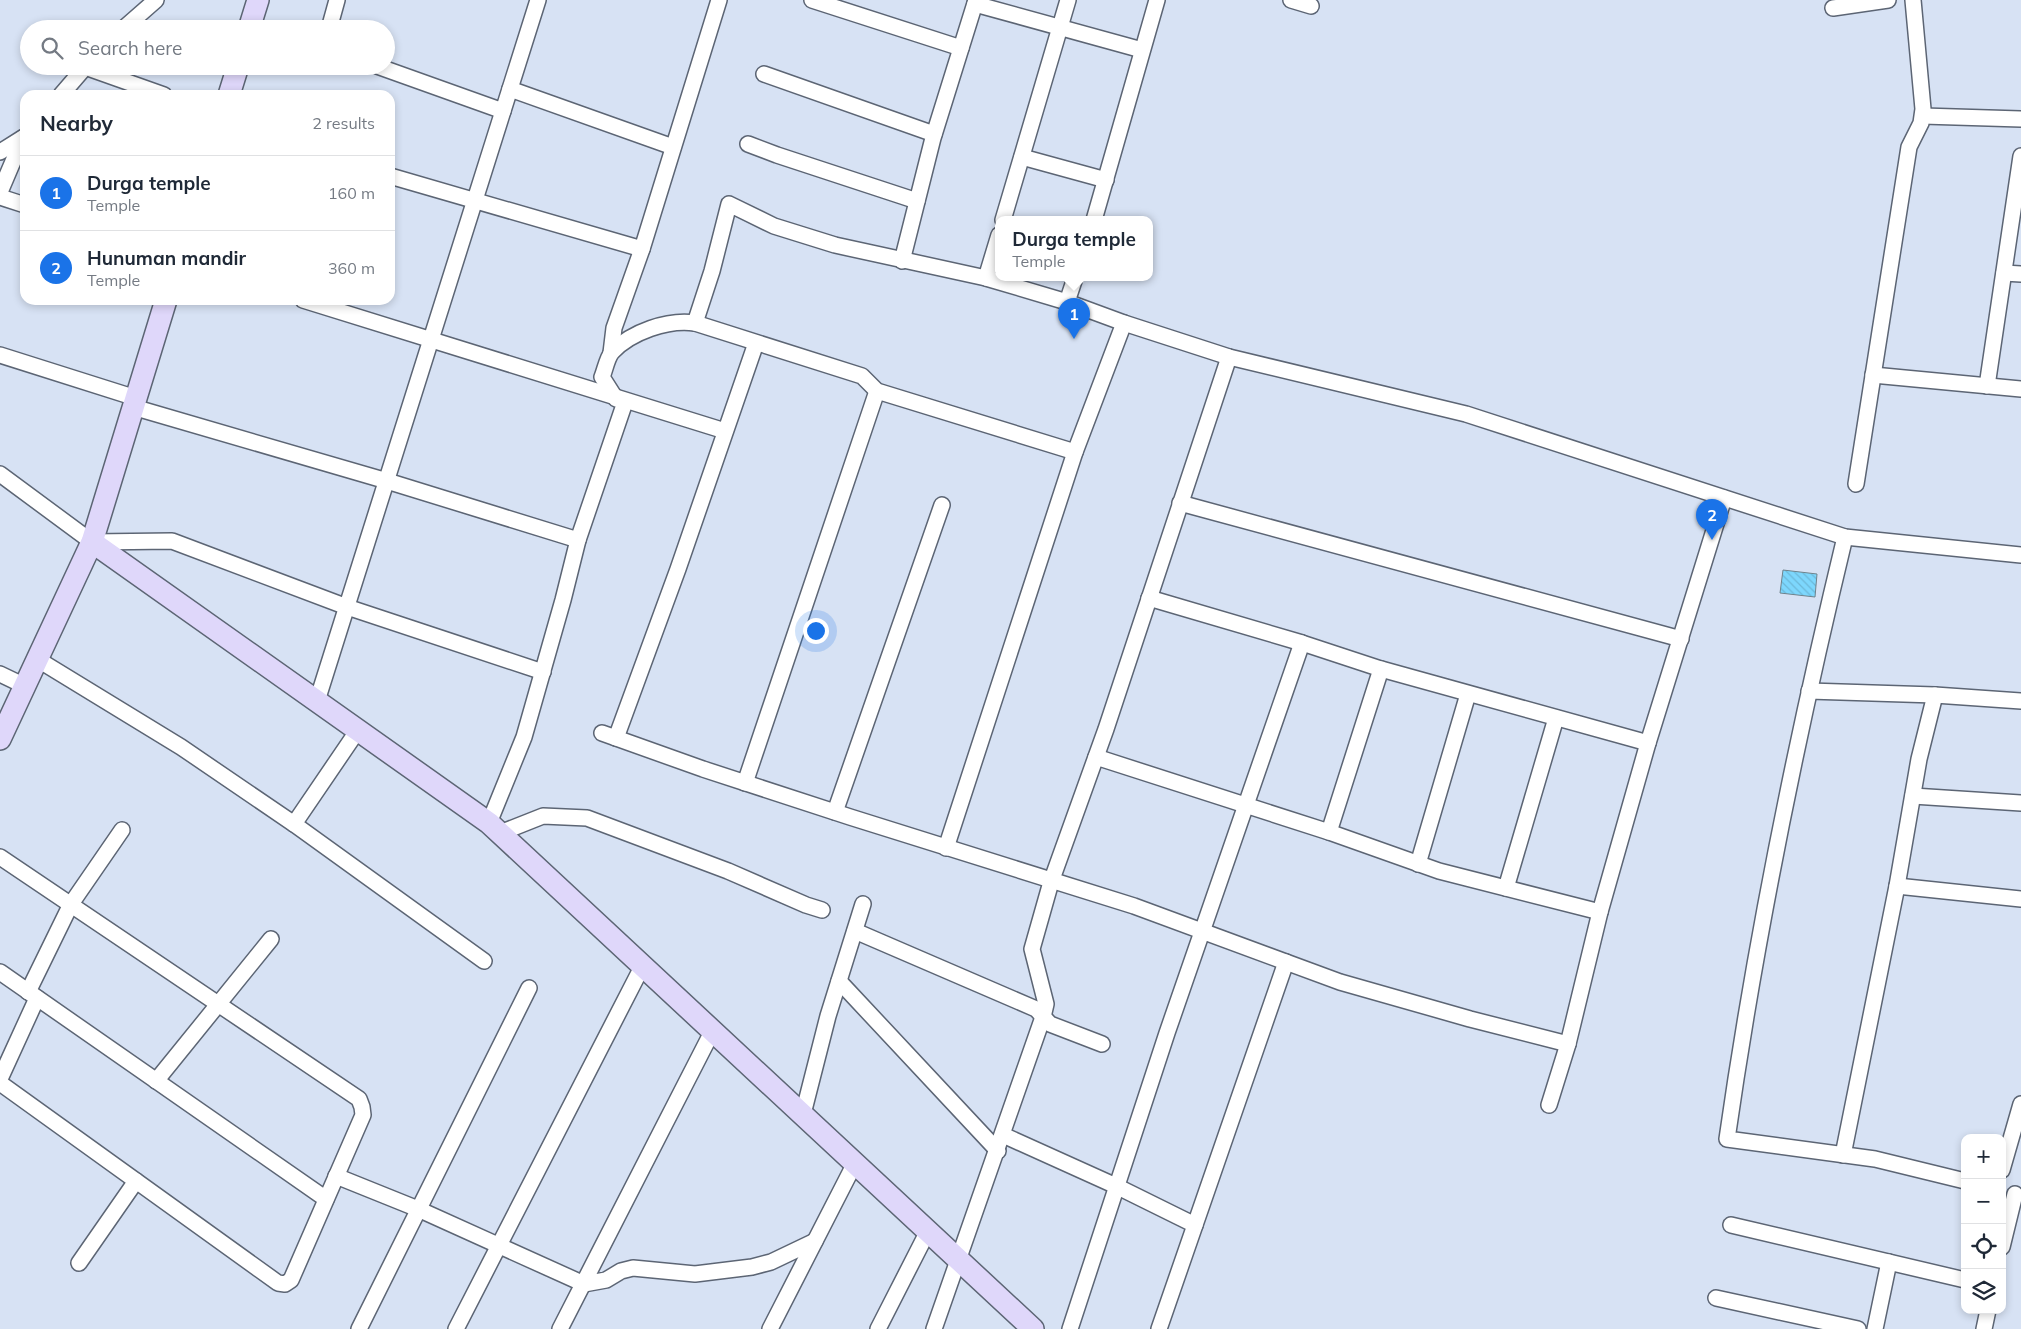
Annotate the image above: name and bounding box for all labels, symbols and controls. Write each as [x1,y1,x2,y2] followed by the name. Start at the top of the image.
[20,20,395,75] search box
[38,34,66,62] icon: search
[78,36,182,60] text: Search here
[40,110,113,136] text: Nearby
[312,113,375,133] text: 2 results
[87,171,211,195] text: Durga temple
[51,183,61,203] text: 1
[328,183,375,203] text: 160 m
[87,195,140,215] text: Temple
[995,216,1153,281] popup
[1012,227,1136,251] text: Durga temple
[87,246,246,270] text: Hunuman mandir
[1012,251,1065,271] text: Temple
[51,258,61,278] text: 2
[328,258,375,278] text: 360 m
[87,270,140,290] text: Temple
[1058,298,1090,339] pin: 1
[1696,499,1728,540] pin: 2
[803,618,829,644] your location
[1961,1134,2006,1314] map controls
[1961,1134,2006,1179] button: +
[1961,1179,2006,1224] button: −
[1961,1224,2006,1269] button: locate
[1961,1269,2006,1314] button: layers

